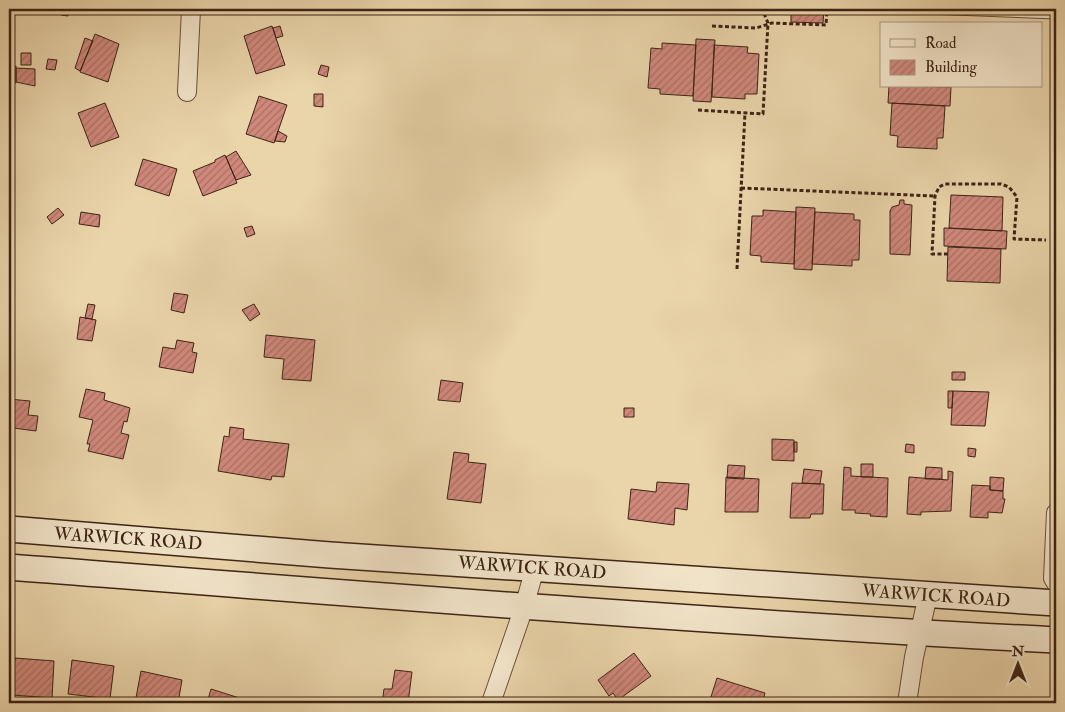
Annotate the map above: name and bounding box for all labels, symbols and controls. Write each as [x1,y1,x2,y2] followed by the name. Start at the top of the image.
[880,22,1042,88] legend
[925,34,957,53] text: Road
[925,58,977,77] text: Building
[52,522,203,556] street label: WARWICK ROAD
[456,551,607,585] street label: WARWICK ROAD
[860,579,1011,613] street label: WARWICK ROAD
[992,640,1042,690] north arrow
[1011,643,1025,660] text: N

